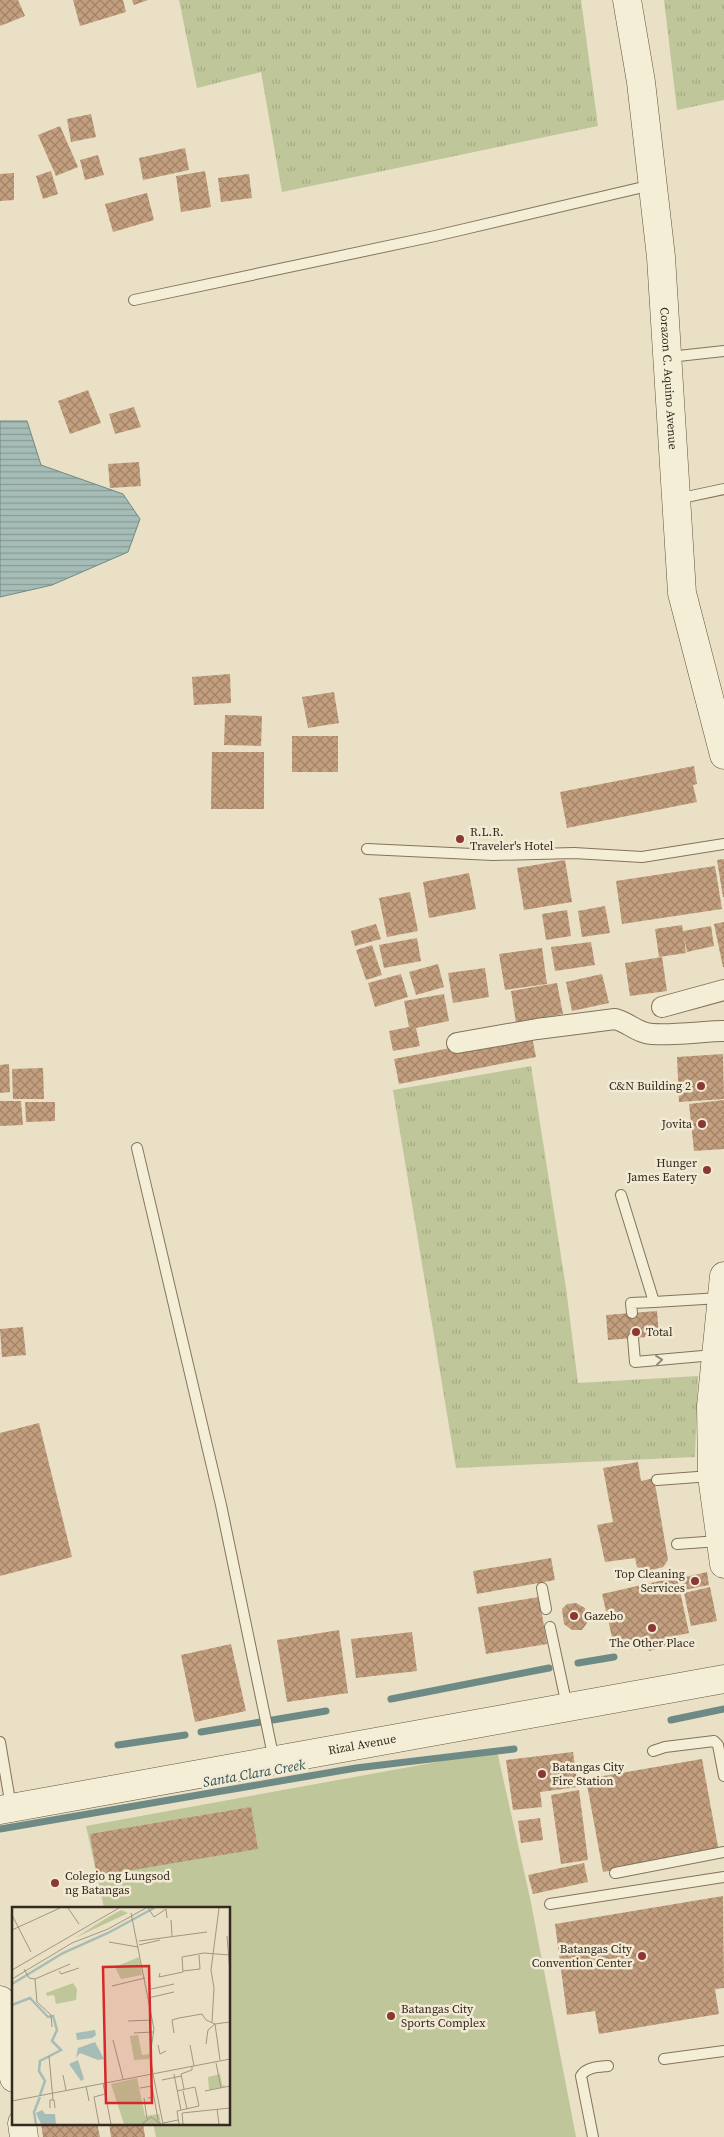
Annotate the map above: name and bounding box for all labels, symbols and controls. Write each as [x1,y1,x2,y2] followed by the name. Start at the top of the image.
[656,307,681,450] street label: Corazon C. Aquino Avenue
[470,824,554,854] place label: R.L.R. Traveler's Hotel
[454,833,466,845] marker: R.L.R. Traveler's Hotel
[609,1078,691,1094] place label: C&N Building 2
[695,1080,707,1092] marker: C&N Building 2
[661,1116,693,1132] place label: Jovita
[696,1118,708,1130] marker: Jovita
[626,1155,698,1185] place label: Hunger James Eatery
[701,1164,713,1176] marker: Hunger James Eatery
[646,1324,673,1340] place label: Total
[630,1326,642,1338] marker: Total
[655,1355,663,1366] one-way arrow
[615,1566,685,1596] place label: Top Cleaning Services
[689,1575,701,1587] marker: Top Cleaning Services
[584,1608,624,1624] place label: Gazebo
[568,1610,580,1622] marker: Gazebo
[646,1622,658,1634] marker: The Other Place
[609,1635,695,1651] place label: The Other Place
[327,1730,397,1758] street label: Rizal Avenue
[201,1754,307,1792] water label: Santa Clara Creek
[552,1759,625,1789] place label: Batangas City Fire Station
[536,1768,548,1780] marker: Batangas City Fire Station
[65,1868,170,1898] place label: Colegio ng Lungsod ng Batangas
[49,1877,61,1889] marker: Colegio ng Lungsod ng Batangas
[12,1907,230,2124] inset map
[532,1941,633,1971] place label: Batangas City Convention Center
[636,1950,648,1962] marker: Batangas City Convention Center
[401,2001,486,2031] place label: Batangas City Sports Complex
[385,2010,397,2022] marker: Batangas City Sports Complex

